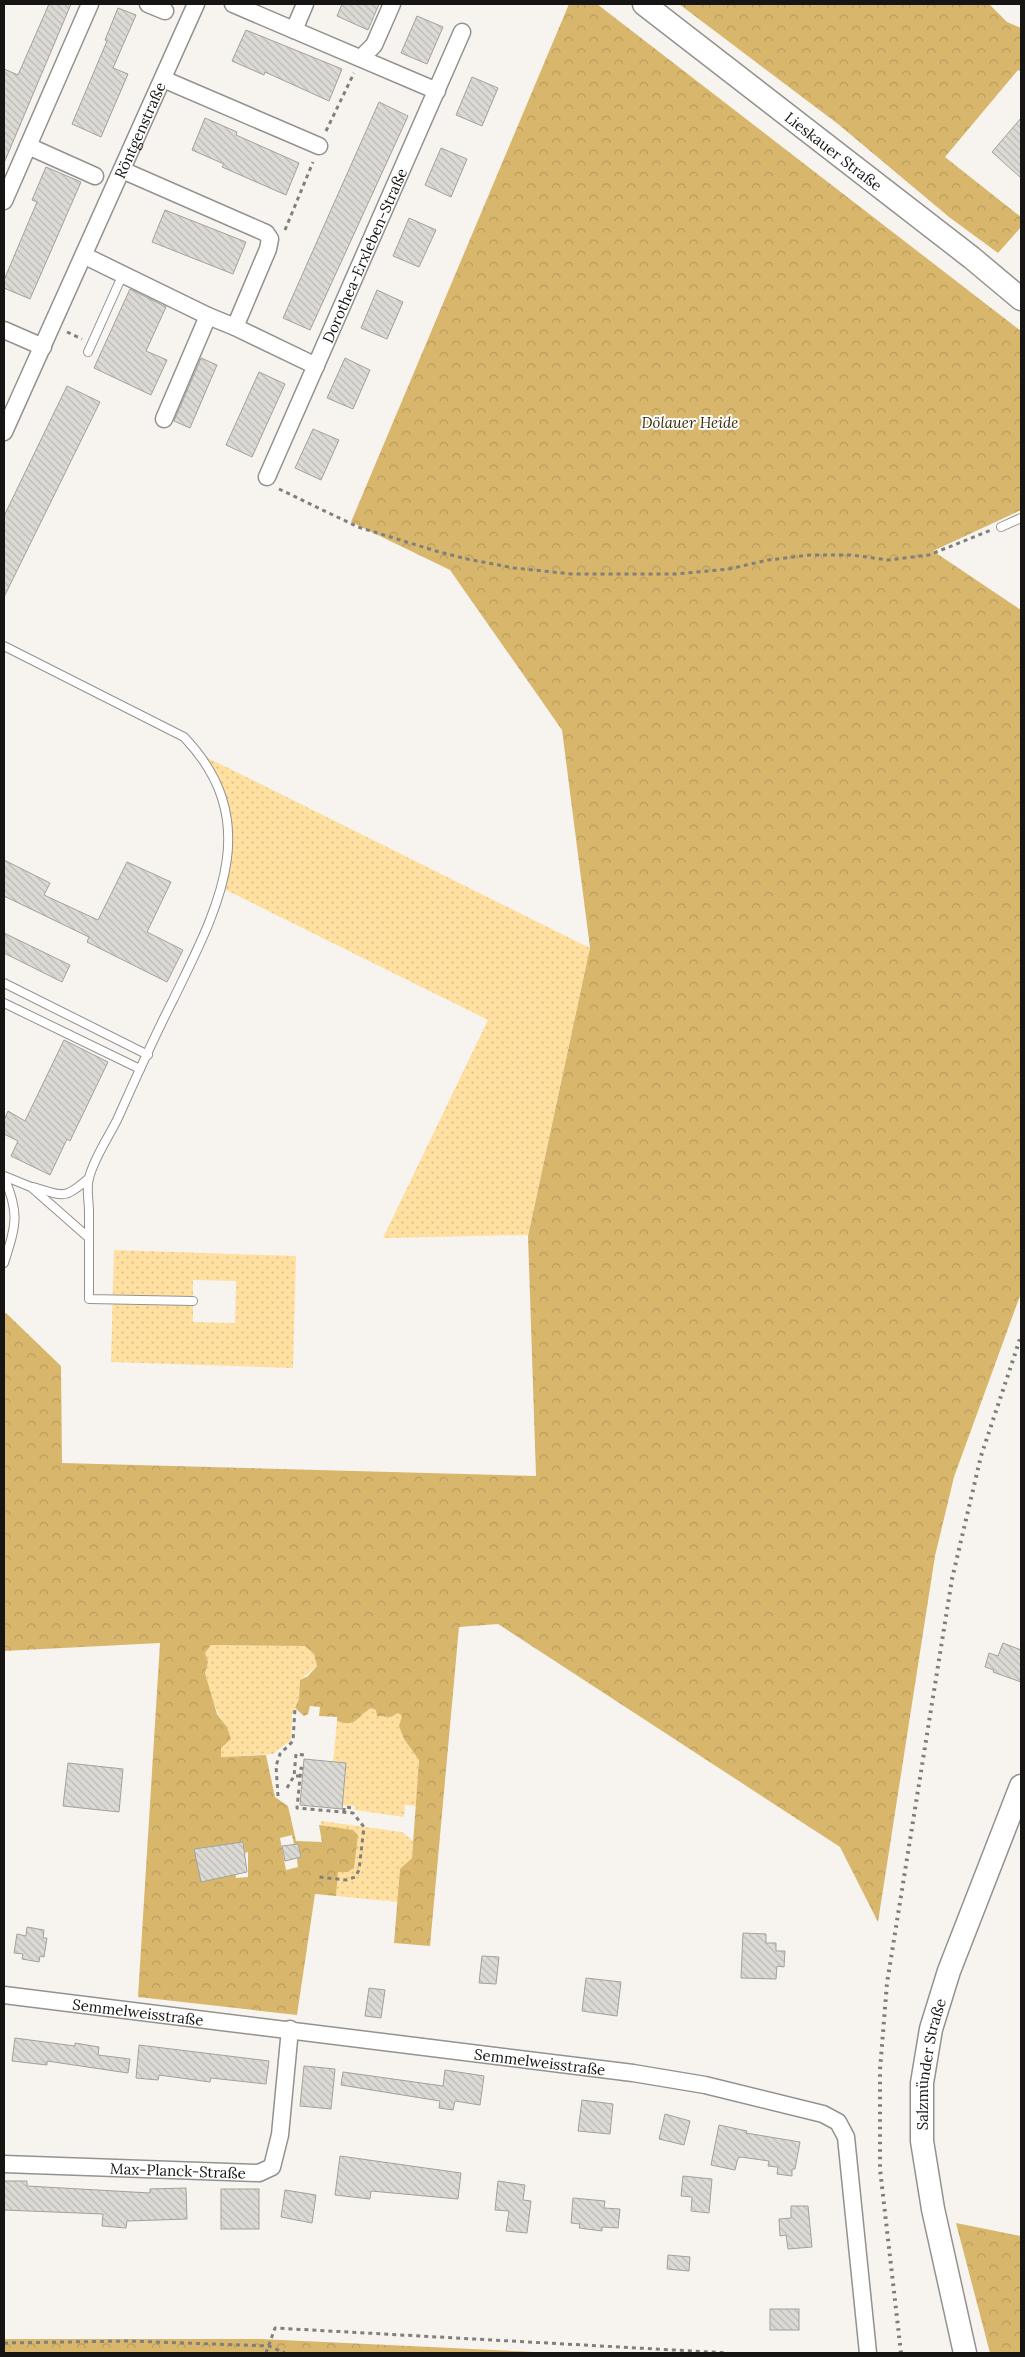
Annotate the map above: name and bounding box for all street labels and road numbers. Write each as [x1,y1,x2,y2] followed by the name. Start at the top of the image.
[110,79,169,181] street label: Röntgenstraße
[781,107,886,195] street label: Lieskauer Straße
[318,165,411,346] street label: Dorothea-Erxleben-Straße
[71,1994,205,2029] street label: Semmelweisstraße
[913,1996,949,2130] street label: Salzmünder Straße
[473,2044,607,2079] street label: Semmelweisstraße
[110,2158,246,2182] street label: Max-Planck-Straße

